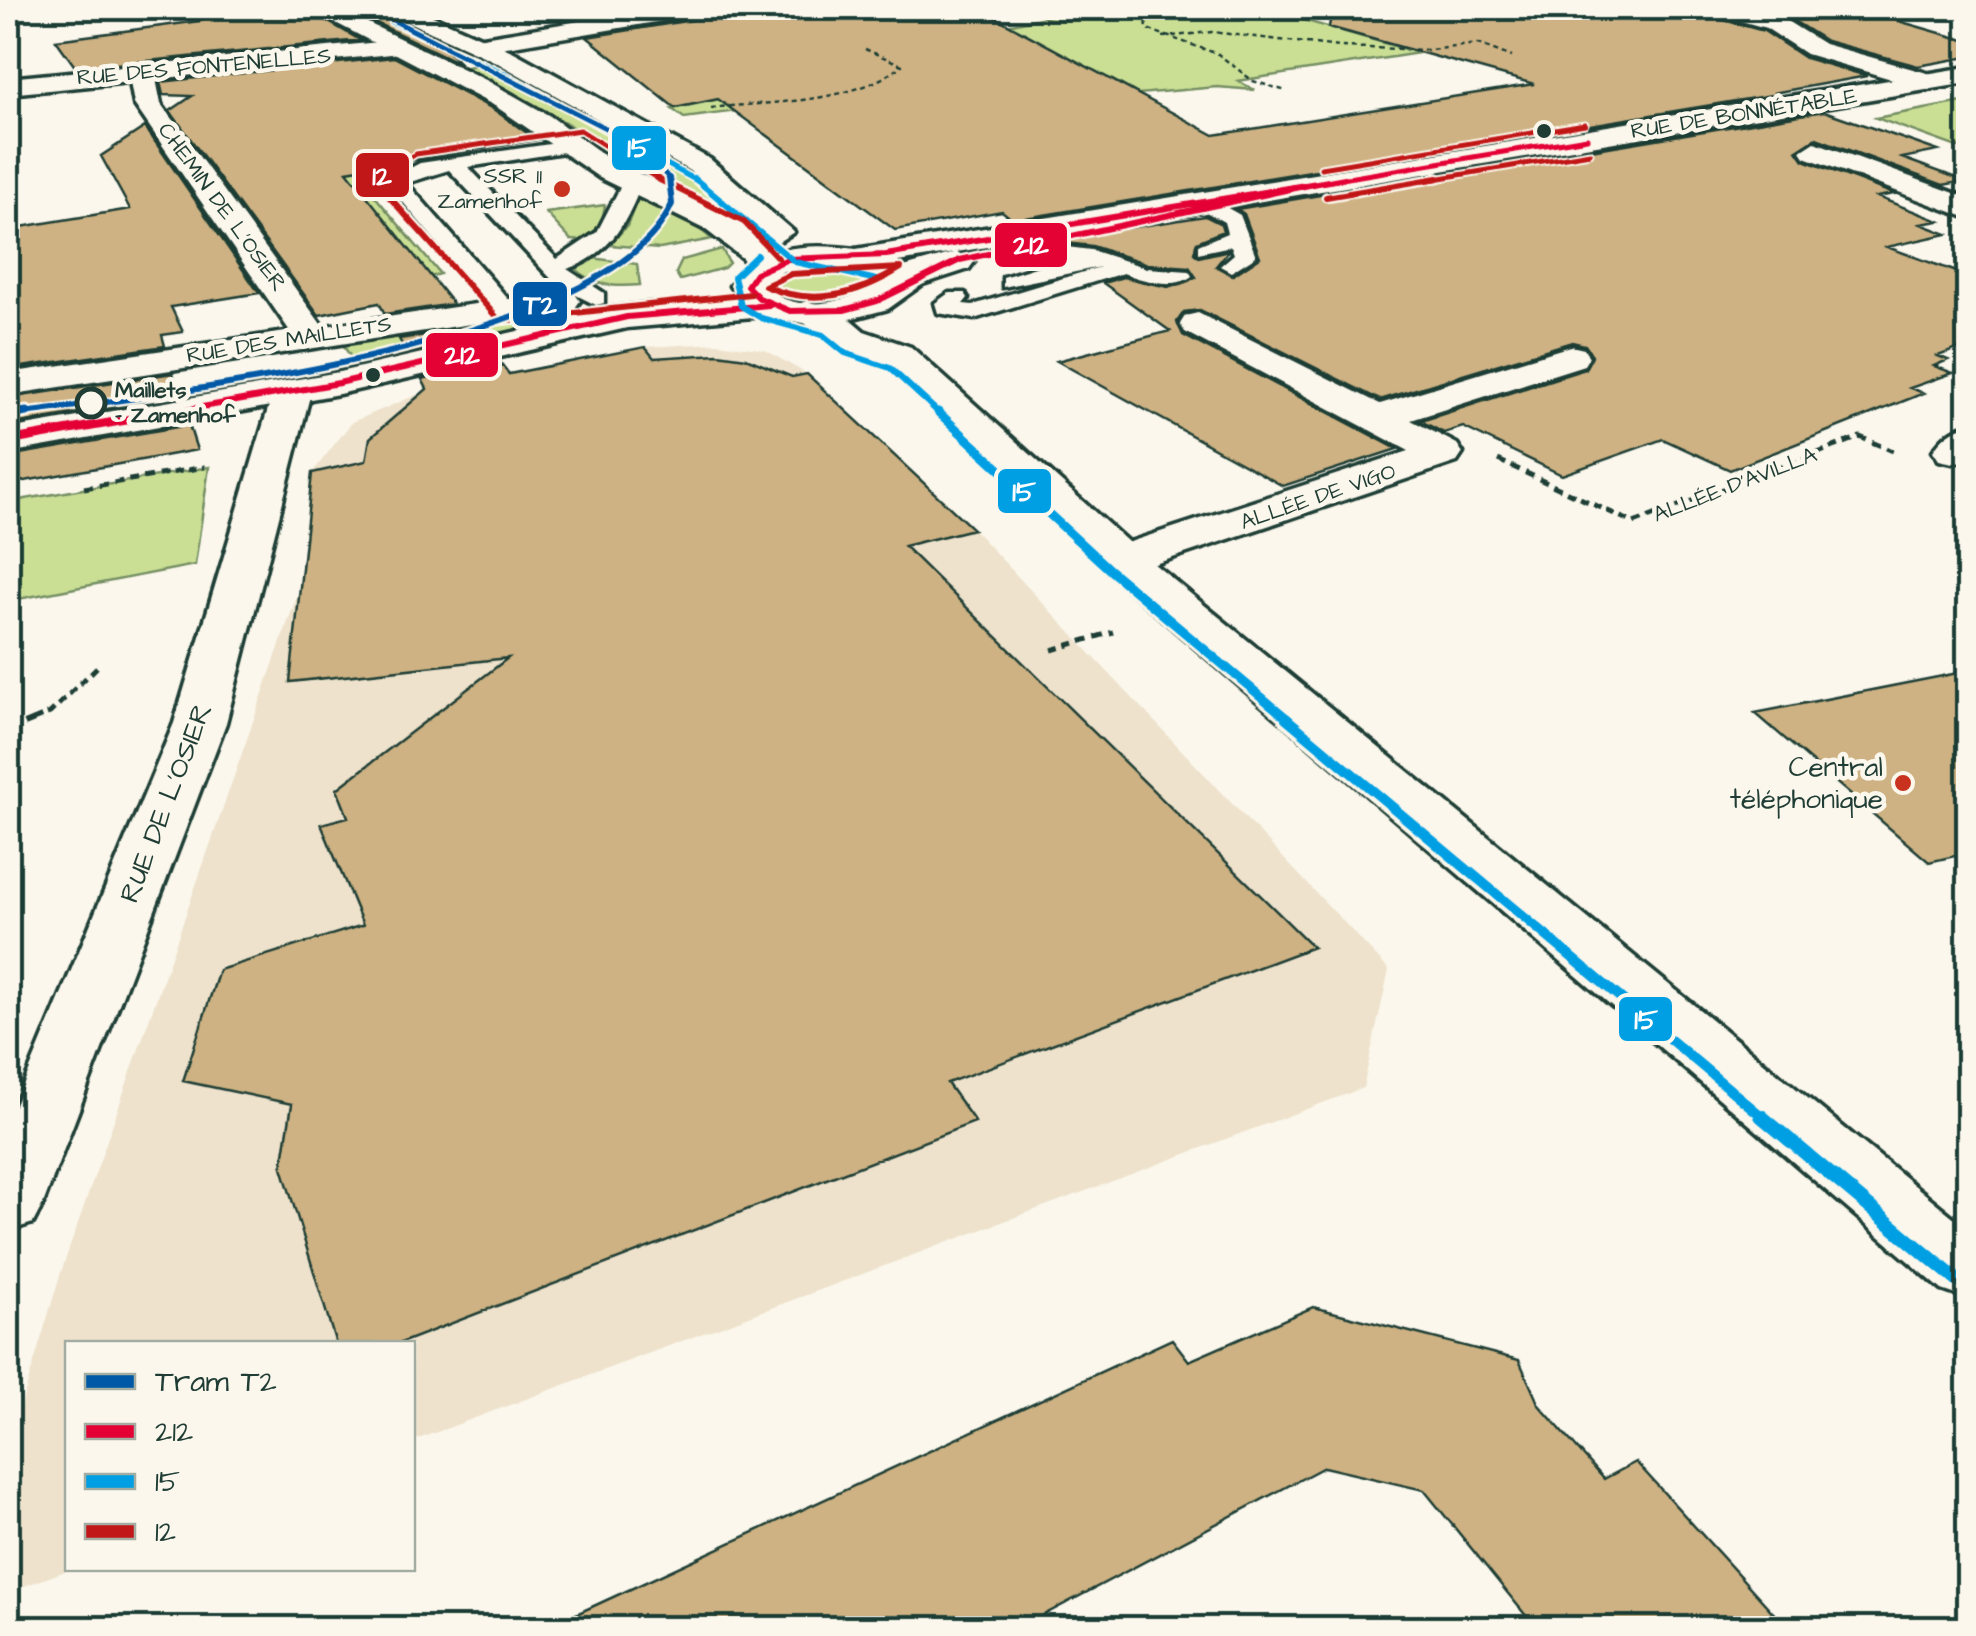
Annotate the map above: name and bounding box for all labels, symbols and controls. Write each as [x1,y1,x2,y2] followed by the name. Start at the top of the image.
[76,40,332,94] street label: RUE DES FONTENELLES
[1629,81,1859,147] street label: RUE DE BONNÉTABLE
[150,116,294,298] street label: CHEMIN DE L'OSIER
[1534,121,1554,141] unlabelled marker
[610,124,668,172] line badge: 15
[627,129,652,168] text: 15
[354,151,411,199] line badge: 12
[372,157,393,196] text: 12
[437,161,543,217] place label: SSR 11 Zamenhof
[551,178,573,200] marker: SSR 11 Zamenhof
[993,221,1069,269] line badge: 212
[1012,226,1050,265] text: 212
[511,280,569,328] line badge: T2
[522,286,558,325] text: T2
[184,308,394,372] street label: RUE DES MAILLETS
[424,331,500,379] line badge: 212
[443,336,481,375] text: 212
[363,365,383,385] unlabelled marker
[115,375,236,431] place label: Maillets - Zamenhof
[76,388,106,418] marker: Maillets - Zamenhof
[1649,440,1821,530] street label: ALLÉE D'AVILLA
[1236,456,1400,538] street label: ALLÉE DE VIGO
[996,467,1053,515] line badge: 15
[1012,473,1037,512] text: 15
[110,698,222,908] street label: RUE DE L'OSIER
[1730,748,1883,819] place label: Central téléphonique
[1892,772,1914,794] marker: Central téléphonique
[1617,995,1674,1043] line badge: 15
[1634,1001,1659,1040] text: 15
[65,1341,415,1571] legend
[155,1361,277,1403] text: Tram T2
[155,1411,193,1453] text: 212
[155,1461,180,1503] text: 15
[155,1511,176,1553] text: 12

